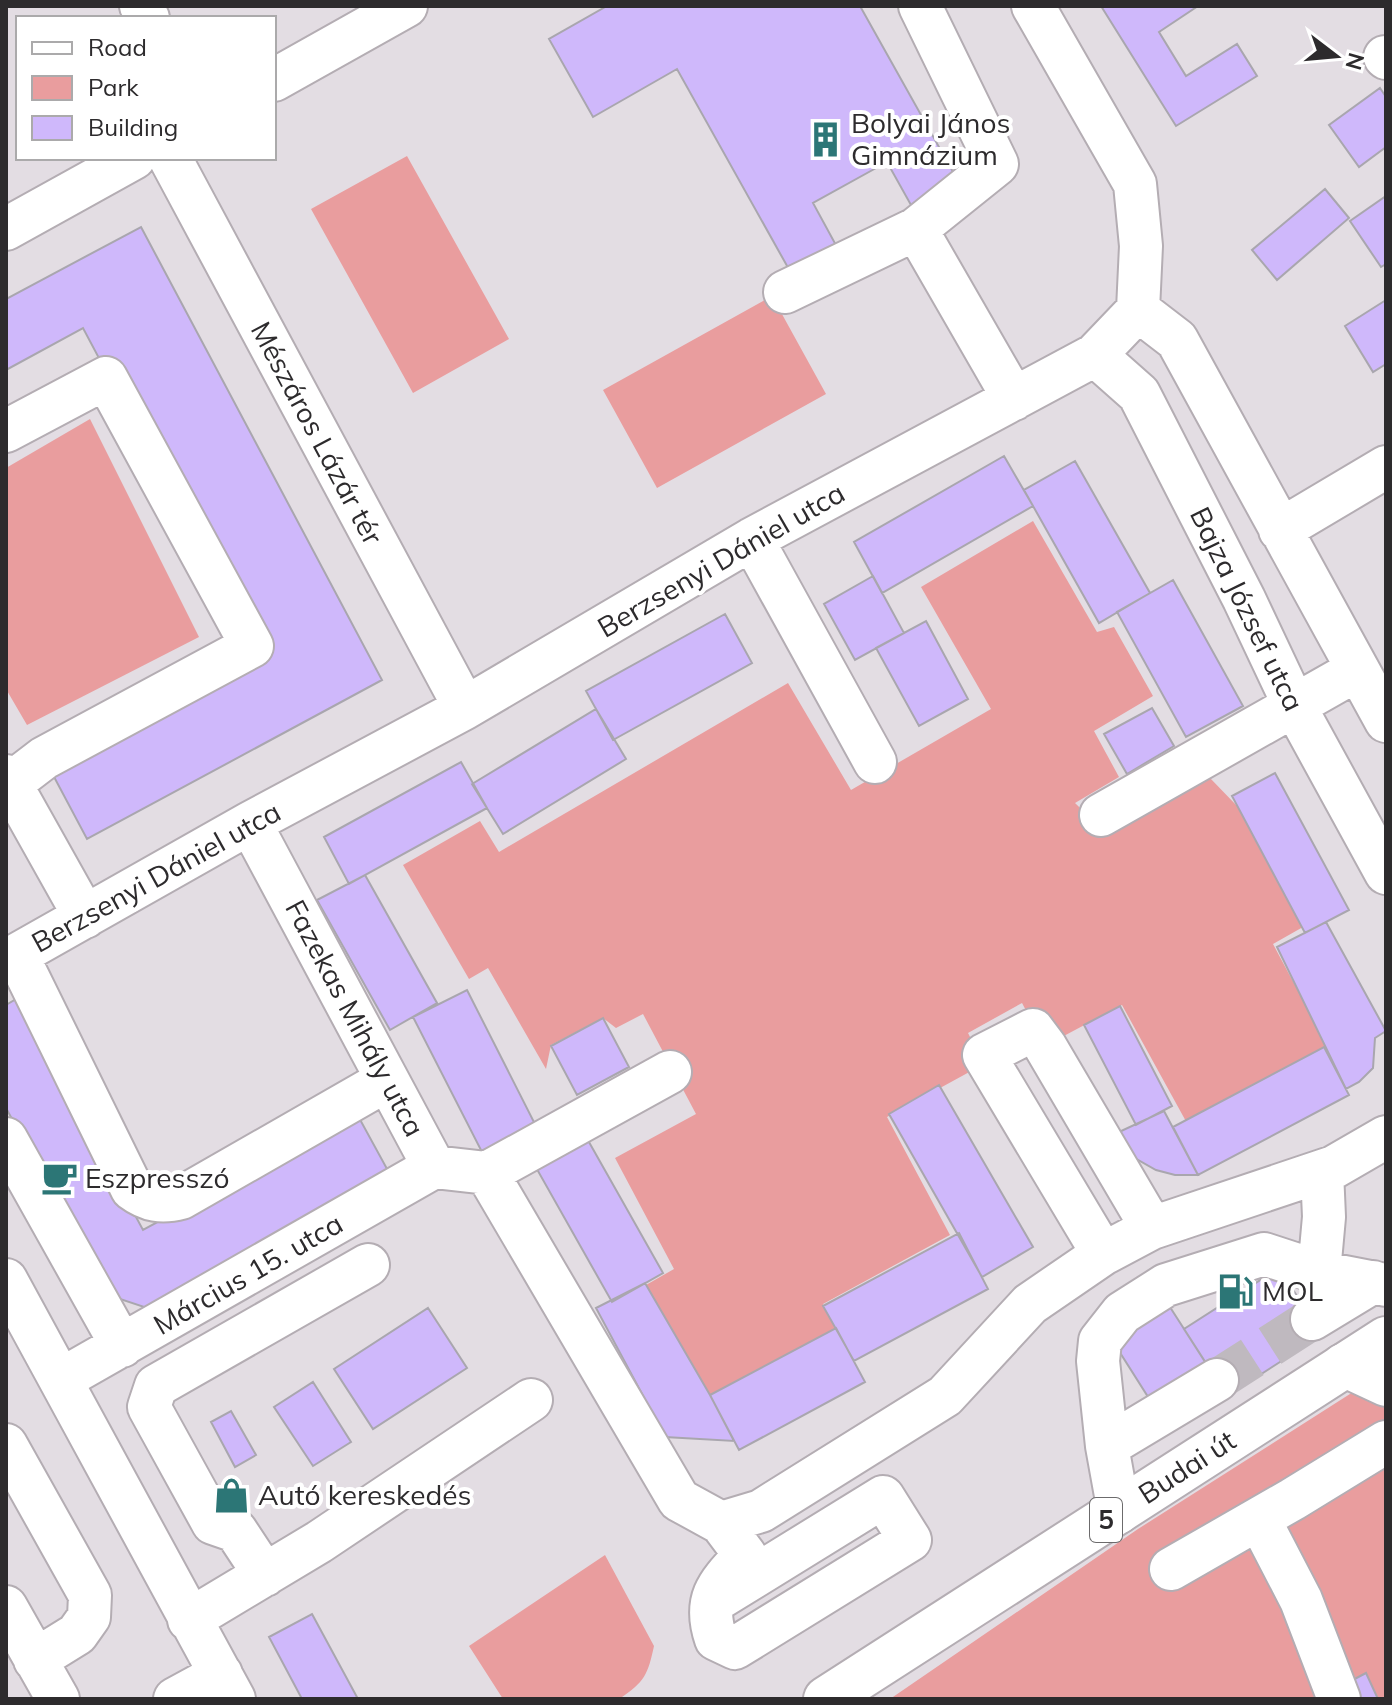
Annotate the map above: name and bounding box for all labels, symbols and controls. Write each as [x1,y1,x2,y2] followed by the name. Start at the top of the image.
[16,16,276,160] legend
[1296,16,1376,96] north arrow
[88,32,147,62] text: Road
[1339,50,1371,73] text: N
[88,72,139,102] text: Park
[851,105,1010,172] place label: Bolyai János Gimnázium
[88,112,178,142] text: Building
[806,120,844,158] building icon: Bolyai János Gimnázium
[244,315,391,551] street label: Mészáros Lázár tér
[591,475,851,645] street label: Berzsenyi Dániel utca
[1183,501,1312,717] street label: Bajza József utca
[25,794,286,960] street label: Berzsenyi Dániel utca
[278,894,433,1142] street label: Fazekas Mihály utca
[40,1159,78,1197] cafe icon: Eszpresszó
[85,1160,229,1195] place label: Eszpresszó
[147,1205,348,1342] street label: Március 15. utca
[1217,1272,1255,1310] fuel station icon: MOL
[1262,1273,1323,1308] place label: MOL
[1132,1422,1242,1511] street label: Budai út
[213,1476,251,1514] shop icon: Autó kereskedés
[258,1477,471,1512] place label: Autó kereskedés
[1090,1498,1122,1542] road number: 5

